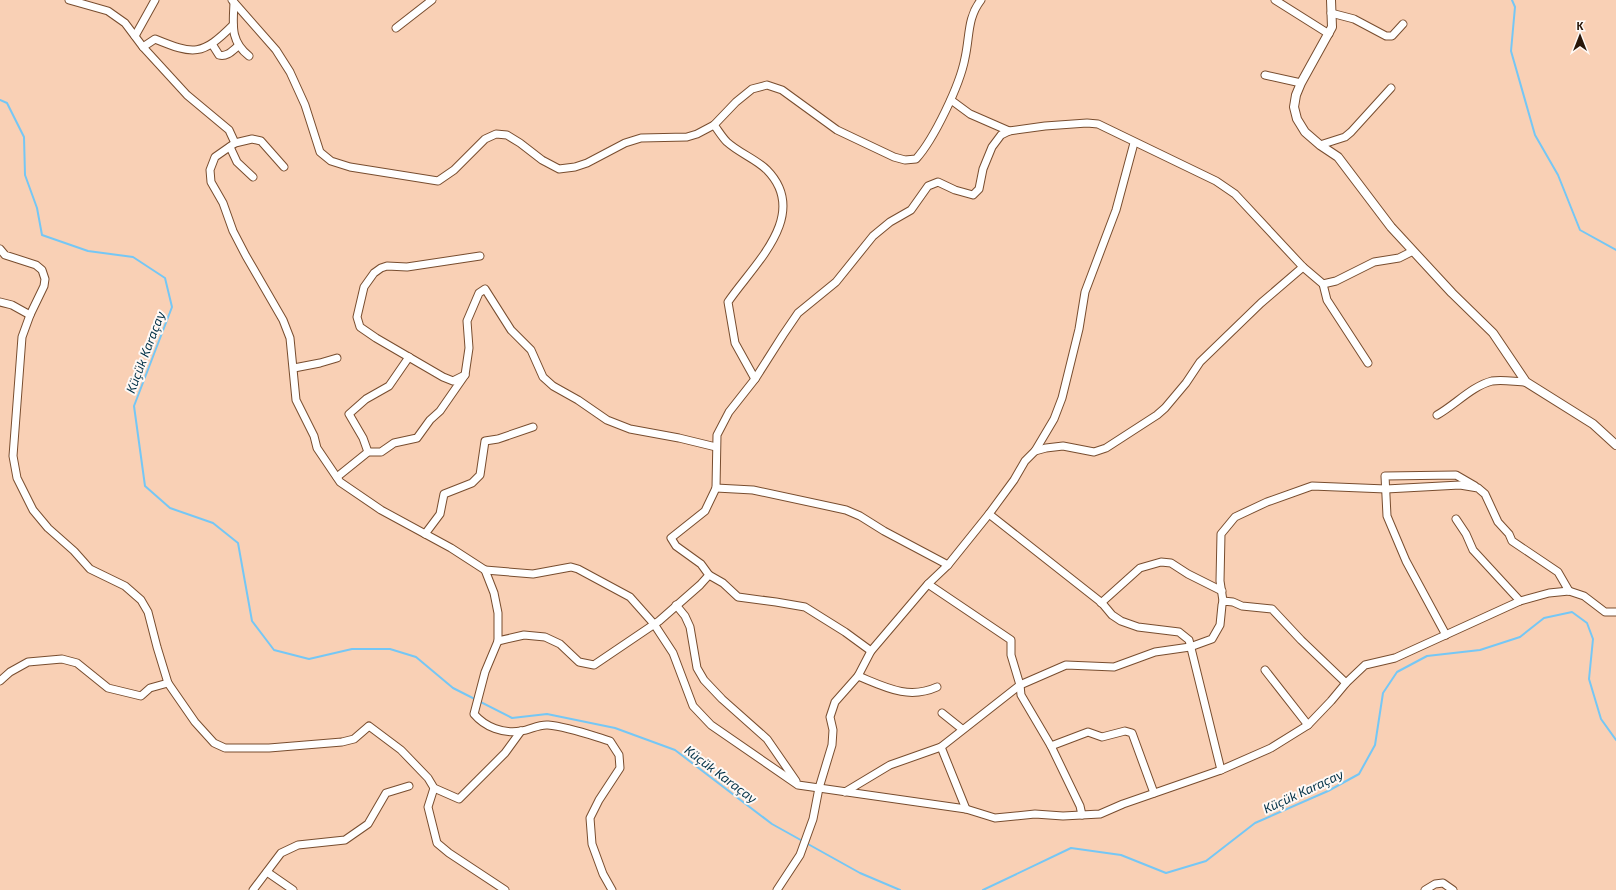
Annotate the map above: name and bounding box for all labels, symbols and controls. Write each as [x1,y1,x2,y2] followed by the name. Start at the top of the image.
[1560,16,1600,56] north arrow
[1577,19,1584,32] text: K
[122,309,169,396] water label: Küçük Karaçay
[681,742,760,807] water label: Küçük Karaçay
[1260,765,1346,817] water label: Küçük Karaçay

